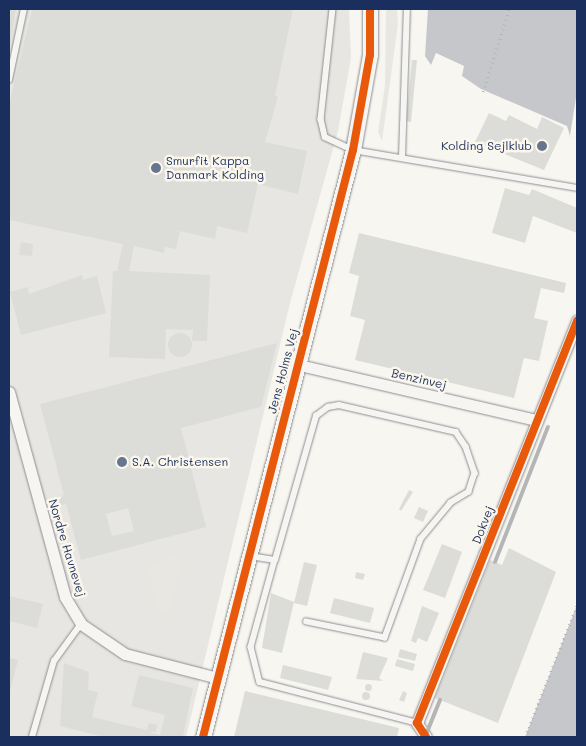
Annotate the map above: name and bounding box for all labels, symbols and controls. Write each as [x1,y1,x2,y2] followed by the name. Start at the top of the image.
[441,139,532,153] place label: Kolding Sejlklub
[536,140,548,152] marker: Kolding Sejlklub
[166,154,264,182] place label: Smurfit Kappa Danmark Kolding
[150,162,162,174] marker: Smurfit Kappa Danmark Kolding
[265,327,301,415] street label: Jens Holms Vej
[390,366,448,392] street label: Benzinvej
[132,455,228,469] place label: S.A. Christensen
[116,456,128,468] marker: S.A. Christensen
[45,498,89,598] street label: Nordre Havnevej
[469,504,497,546] street label: Dokvej

